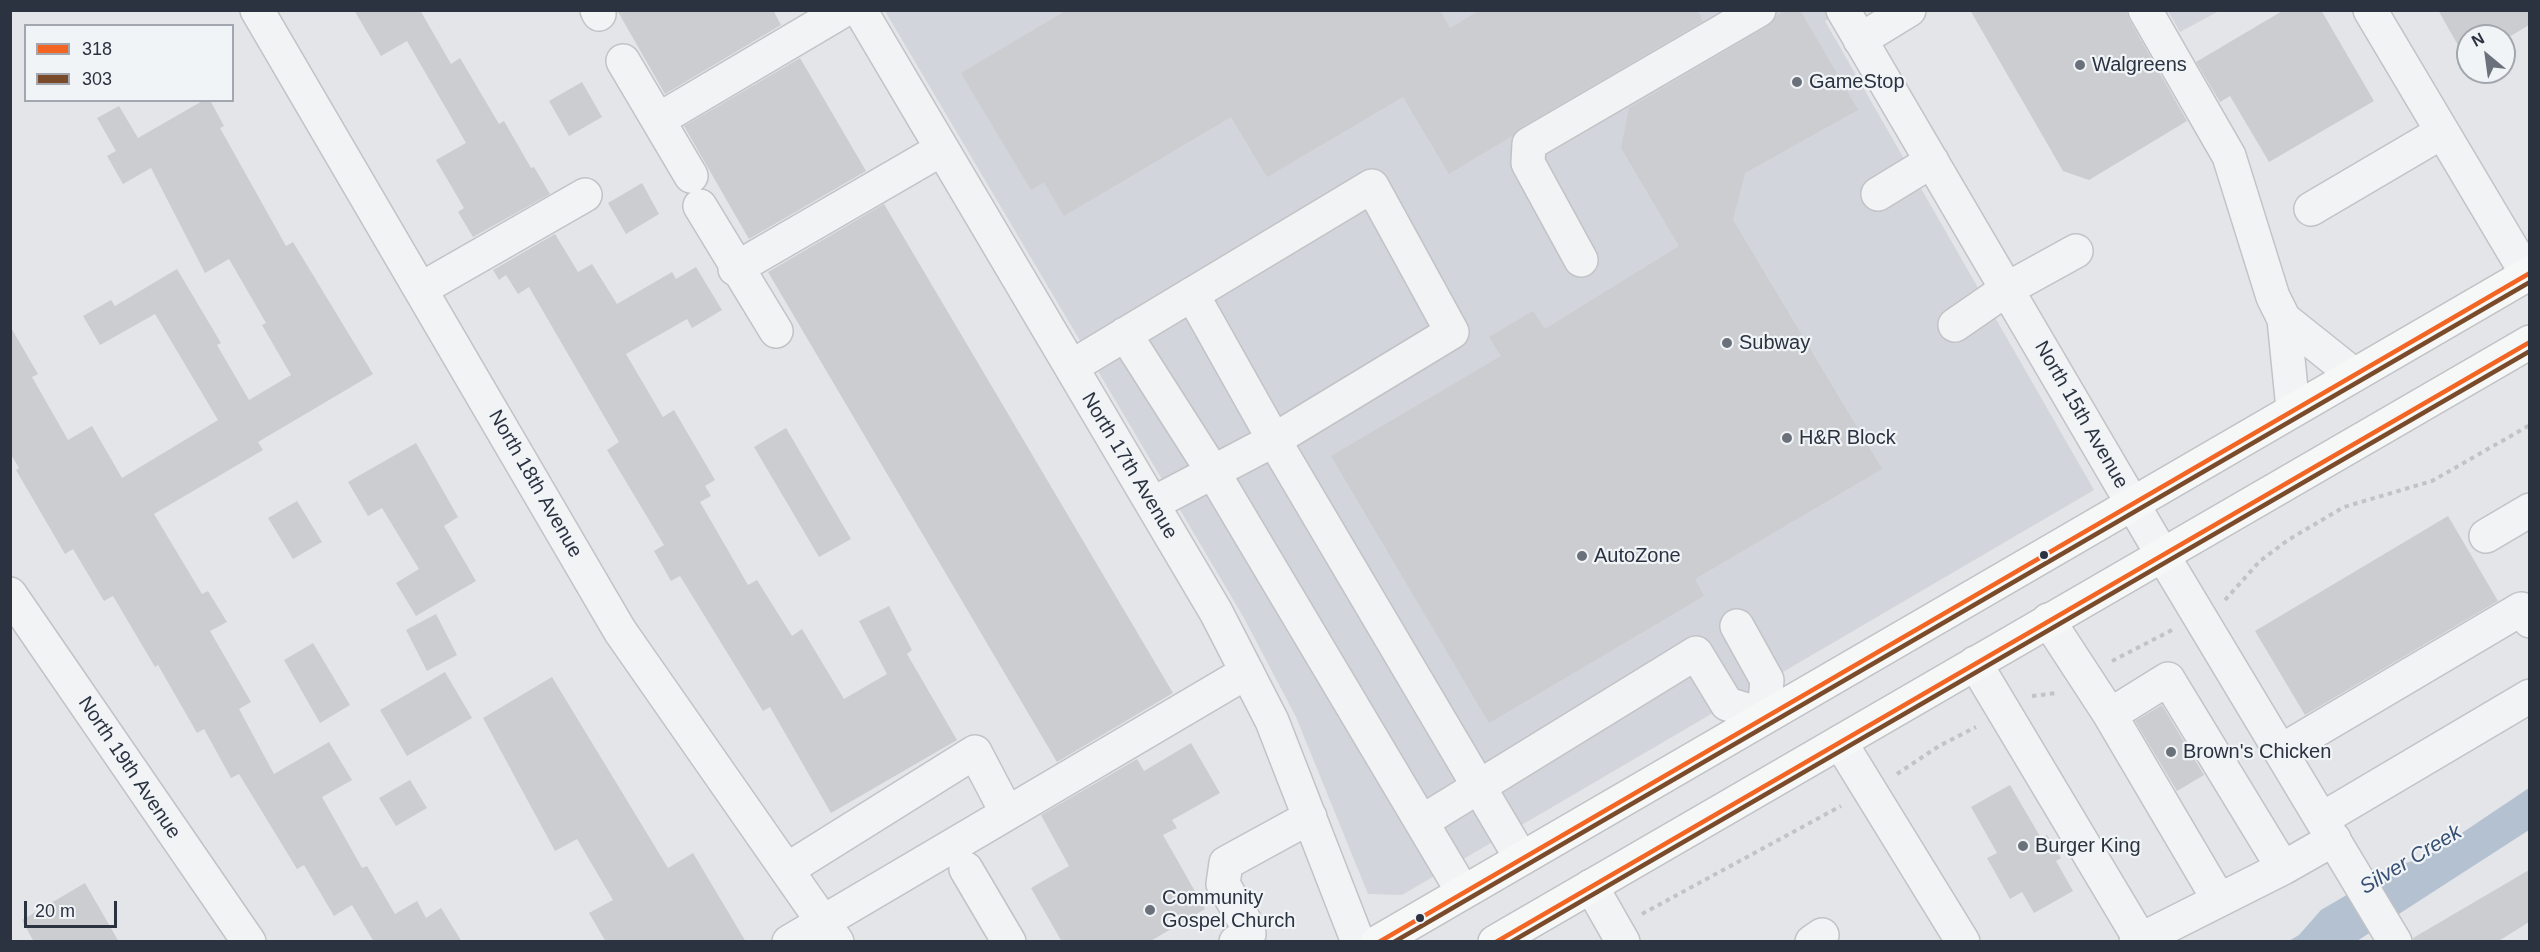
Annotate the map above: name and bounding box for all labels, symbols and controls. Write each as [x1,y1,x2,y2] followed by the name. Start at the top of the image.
[24,24,234,102] legend
[2456,24,2516,84] north arrow
[2469,29,2487,50] text: N
[82,39,112,59] text: 318
[2092,53,2187,77] place label: Walgreens
[2073,58,2087,72] marker: Walgreens
[82,69,112,89] text: 303
[1809,70,1905,94] place label: GameStop
[1790,75,1804,89] marker: GameStop
[1739,331,1810,355] place label: Subway
[1720,336,1734,350] marker: Subway
[2029,337,2133,493] street label: North 15th Avenue
[1076,388,1182,544] street label: North 17th Avenue
[483,406,587,562] street label: North 18th Avenue
[1799,426,1896,450] place label: H&R Block
[1780,431,1794,445] marker: H&R Block
[1594,544,1681,568] place label: AutoZone
[1575,549,1589,563] marker: AutoZone
[2038,549,2050,561] unlabelled marker
[73,692,185,844] street label: North 19th Avenue
[2183,740,2331,764] place label: Brown's Chicken
[2164,745,2178,759] marker: Brown's Chicken
[2355,820,2467,900] water label: Silver Creek
[2035,834,2141,858] place label: Burger King
[2016,839,2030,853] marker: Burger King
[1162,886,1295,933] place label: Community Gospel Church
[27,889,120,927] scale bar
[35,901,75,921] text: 20 m
[1143,903,1157,917] marker: Community Gospel Church
[1414,912,1426,924] unlabelled marker

